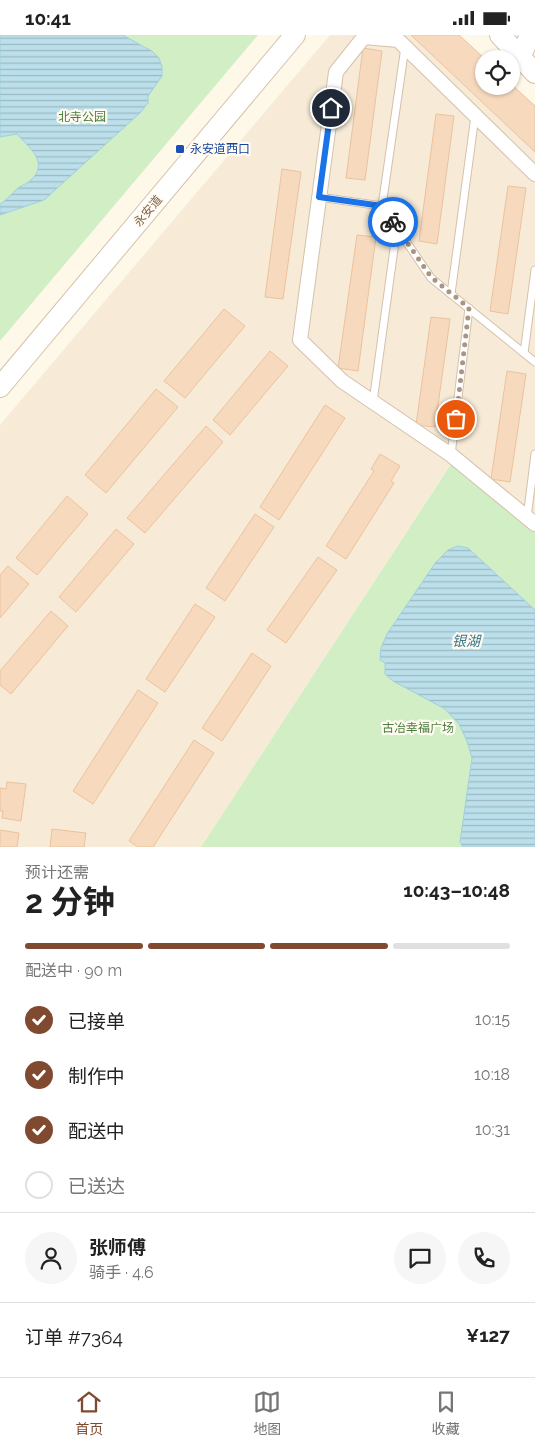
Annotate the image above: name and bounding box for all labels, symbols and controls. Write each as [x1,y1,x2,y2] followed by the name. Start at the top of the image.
[25,7,71,29] text: 10:41
[475,50,520,95] map controls
[475,50,520,95] button: locate
[310,87,352,129] pin
[317,94,345,122] icon: home
[58,110,106,124] park label: 北寺公园
[190,142,250,156] place label: 永安道西口
[174,143,186,155] marker: 永安道西口
[131,193,165,229] street label: 永安道
[368,197,418,247] courier
[379,208,407,236] icon: bike
[435,398,477,440] pin
[442,405,470,433] icon: bag
[452,633,482,649] water label: 银湖
[382,721,454,735] park label: 古冶幸福广场
[25,863,89,882] text: 预计还需
[403,879,510,901] text: 10:43–10:48
[25,883,115,920] text: 2 分钟
[25,961,122,980] text: 配送中 · 90 m
[25,1006,53,1034] icon: check
[68,1010,125,1032] text: 已接单
[475,1010,510,1029] text: 10:15
[25,1061,53,1089] icon: check
[68,1065,125,1087] text: 制作中
[474,1065,510,1084] text: 10:18
[25,1116,53,1144] icon: check
[68,1120,125,1142] text: 配送中
[475,1120,510,1139] text: 10:31
[68,1175,125,1197] text: 已送达
[25,1232,77,1284] button: person
[394,1232,446,1284] button: chat
[458,1232,510,1284] button: phone
[89,1236,146,1258] text: 张师傅
[89,1263,154,1282] text: 骑手 · 4.6
[466,1324,510,1346] text: ¥127
[25,1326,123,1348] text: 订单 #7364
[75,1388,103,1438] tab: 首页
[253,1388,281,1438] tab: 地图
[432,1388,460,1438] tab: 收藏

